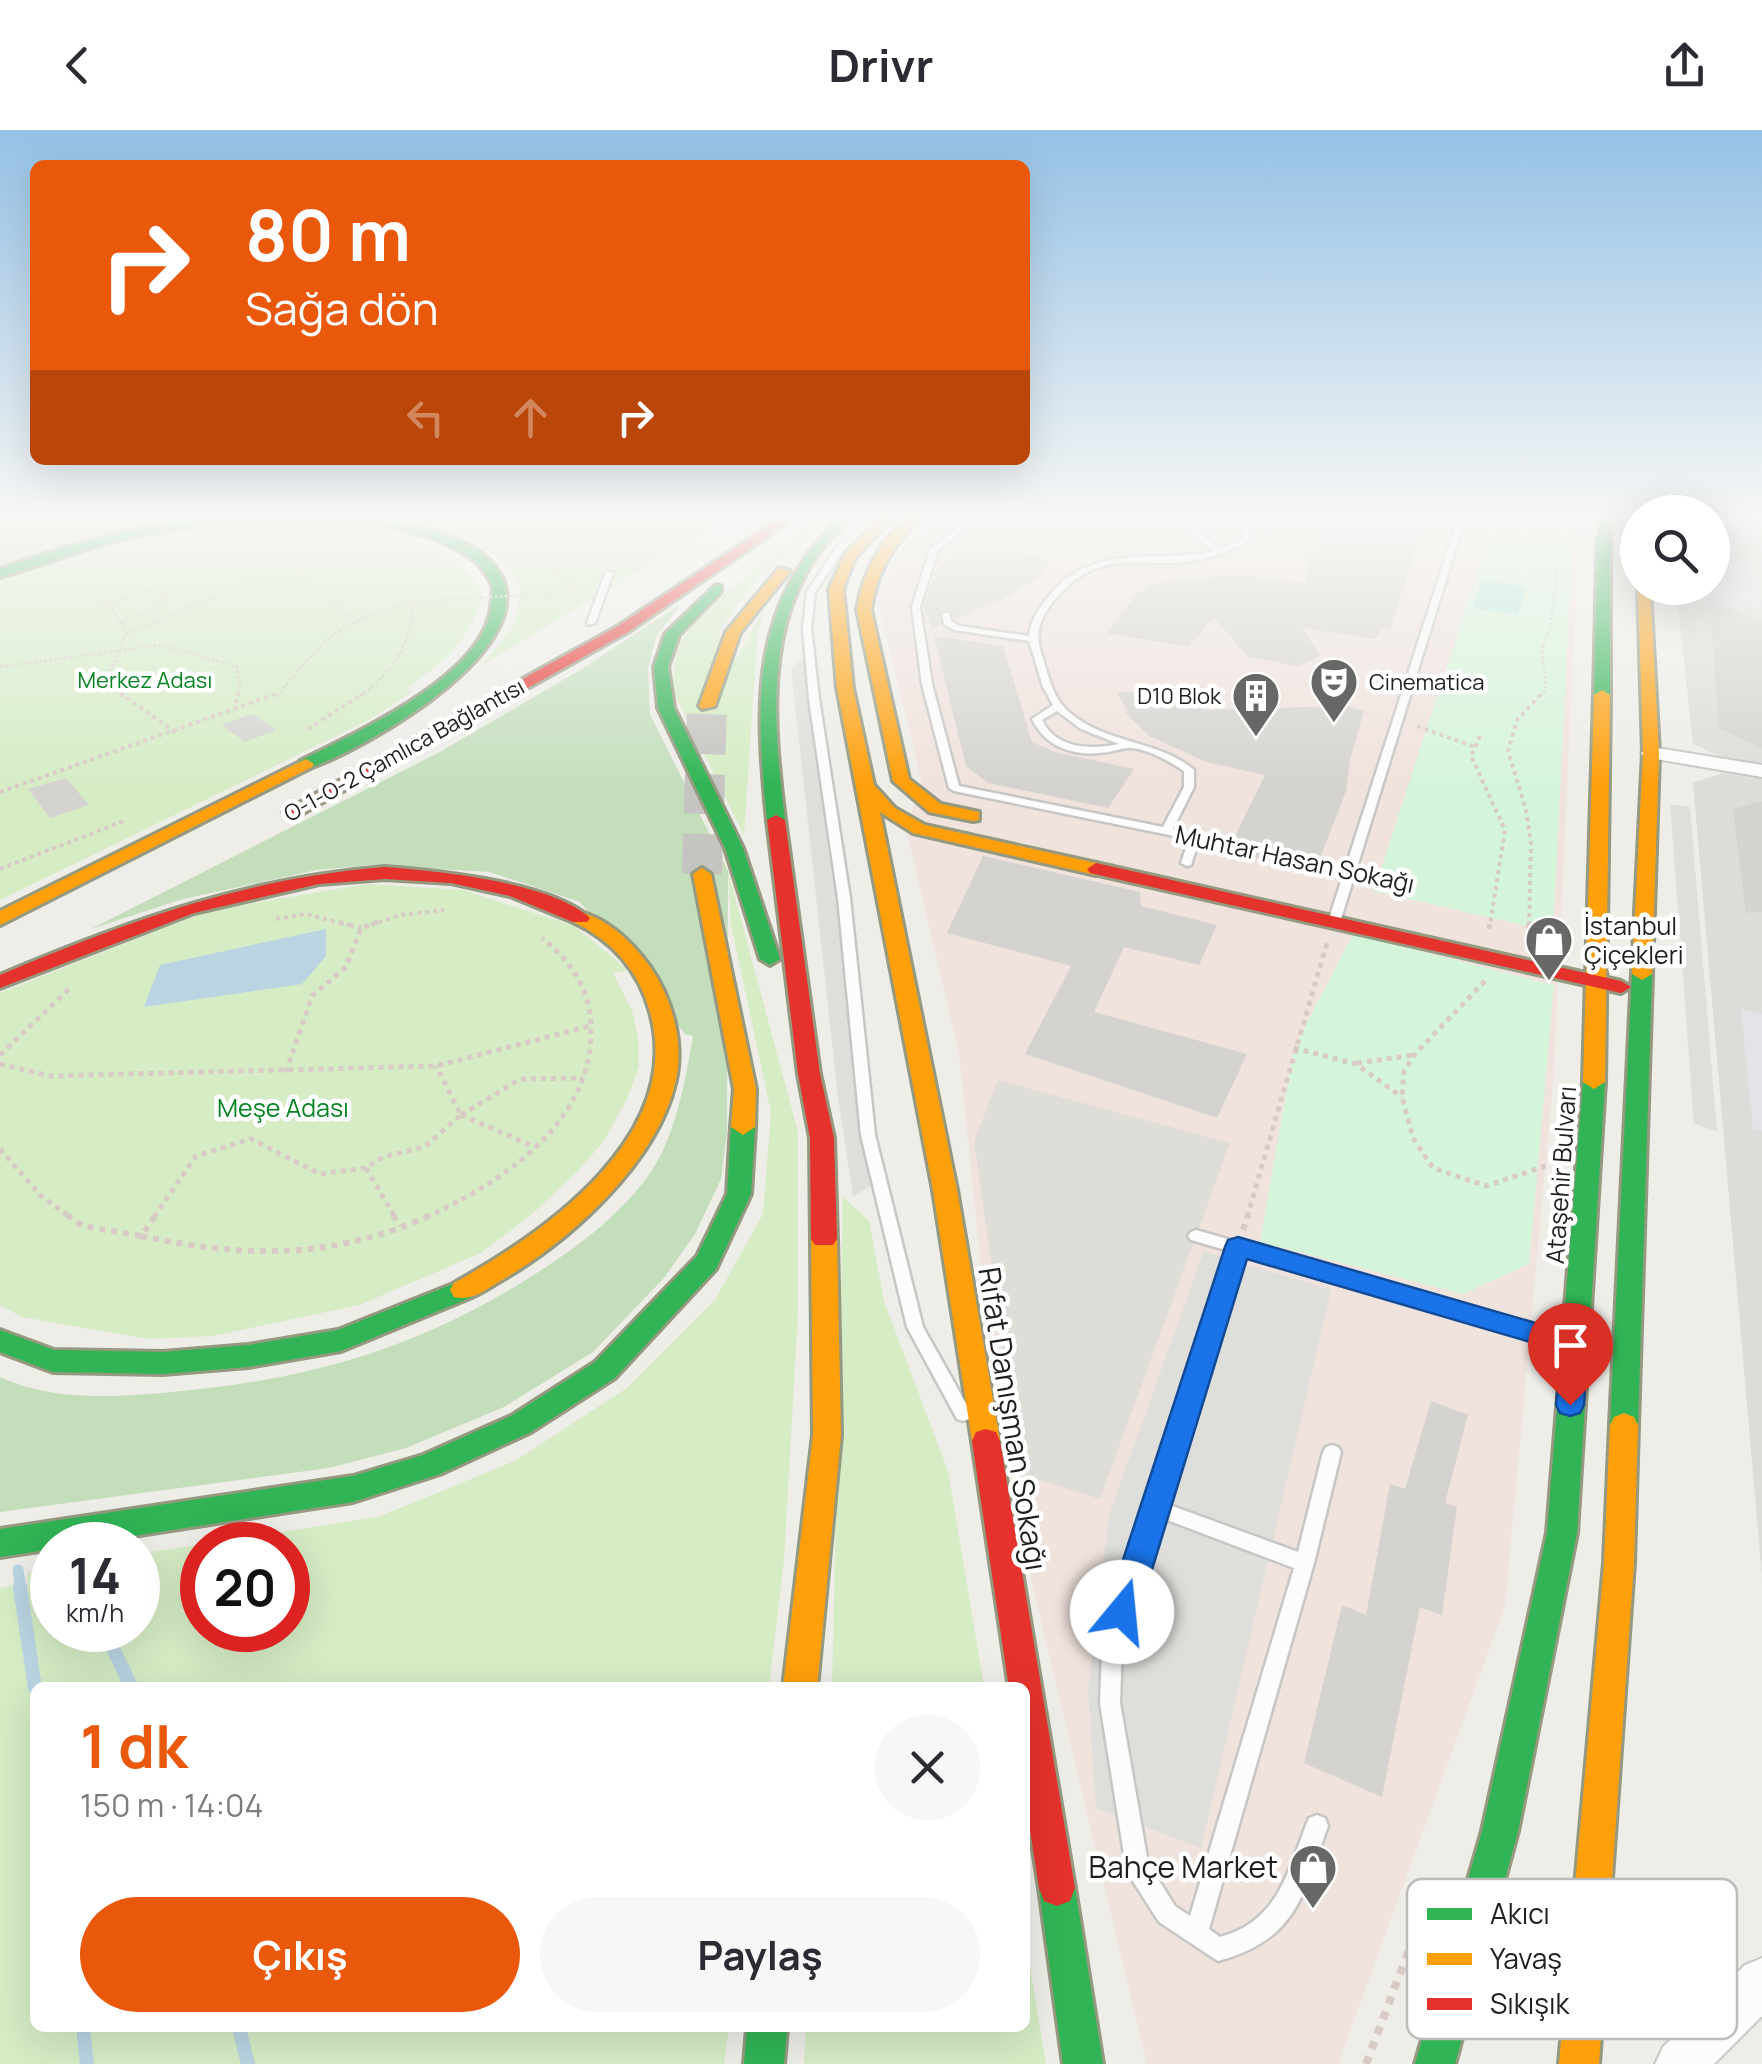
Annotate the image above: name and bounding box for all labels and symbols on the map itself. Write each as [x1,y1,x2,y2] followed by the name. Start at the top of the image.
[1308,656,1360,724] theatre icon: Cinematica
[78,665,212,695] park label: Merkez Adası
[1369,667,1485,697] place label: Cinematica
[1230,670,1282,738] building icon: D10 Blok
[278,671,530,829] street label: O-1-O-2 Çamlıca Bağlantısı
[1137,681,1222,711] place label: D10 Blok
[1172,816,1418,901] street label: Muhtar Hasan Sokağı
[1584,908,1684,972] place label: İstanbul Çiçekleri
[1523,914,1575,982] shop icon: İstanbul Çiçekleri
[1537,1085,1584,1265] street label: Ataşehir Bulvarı
[217,1090,349,1125] park label: Meşe Adası
[969,1264,1058,1573] street label: Rıfat Danışman Sokağı
[1528,1303,1613,1406] pin
[180,1522,310,1652] speed limit sign: 20
[1070,1560,1174,1664] position arrow
[1287,1842,1339,1910] shop icon: Bahçe Market
[1089,1846,1278,1887] place label: Bahçe Market
[1407,1879,1737,2039] legend
[1490,1894,1550,1932] text: Akıcı
[1490,1939,1562,1977] text: Yavaş
[1490,1984,1570,2022] text: Sıkışık

